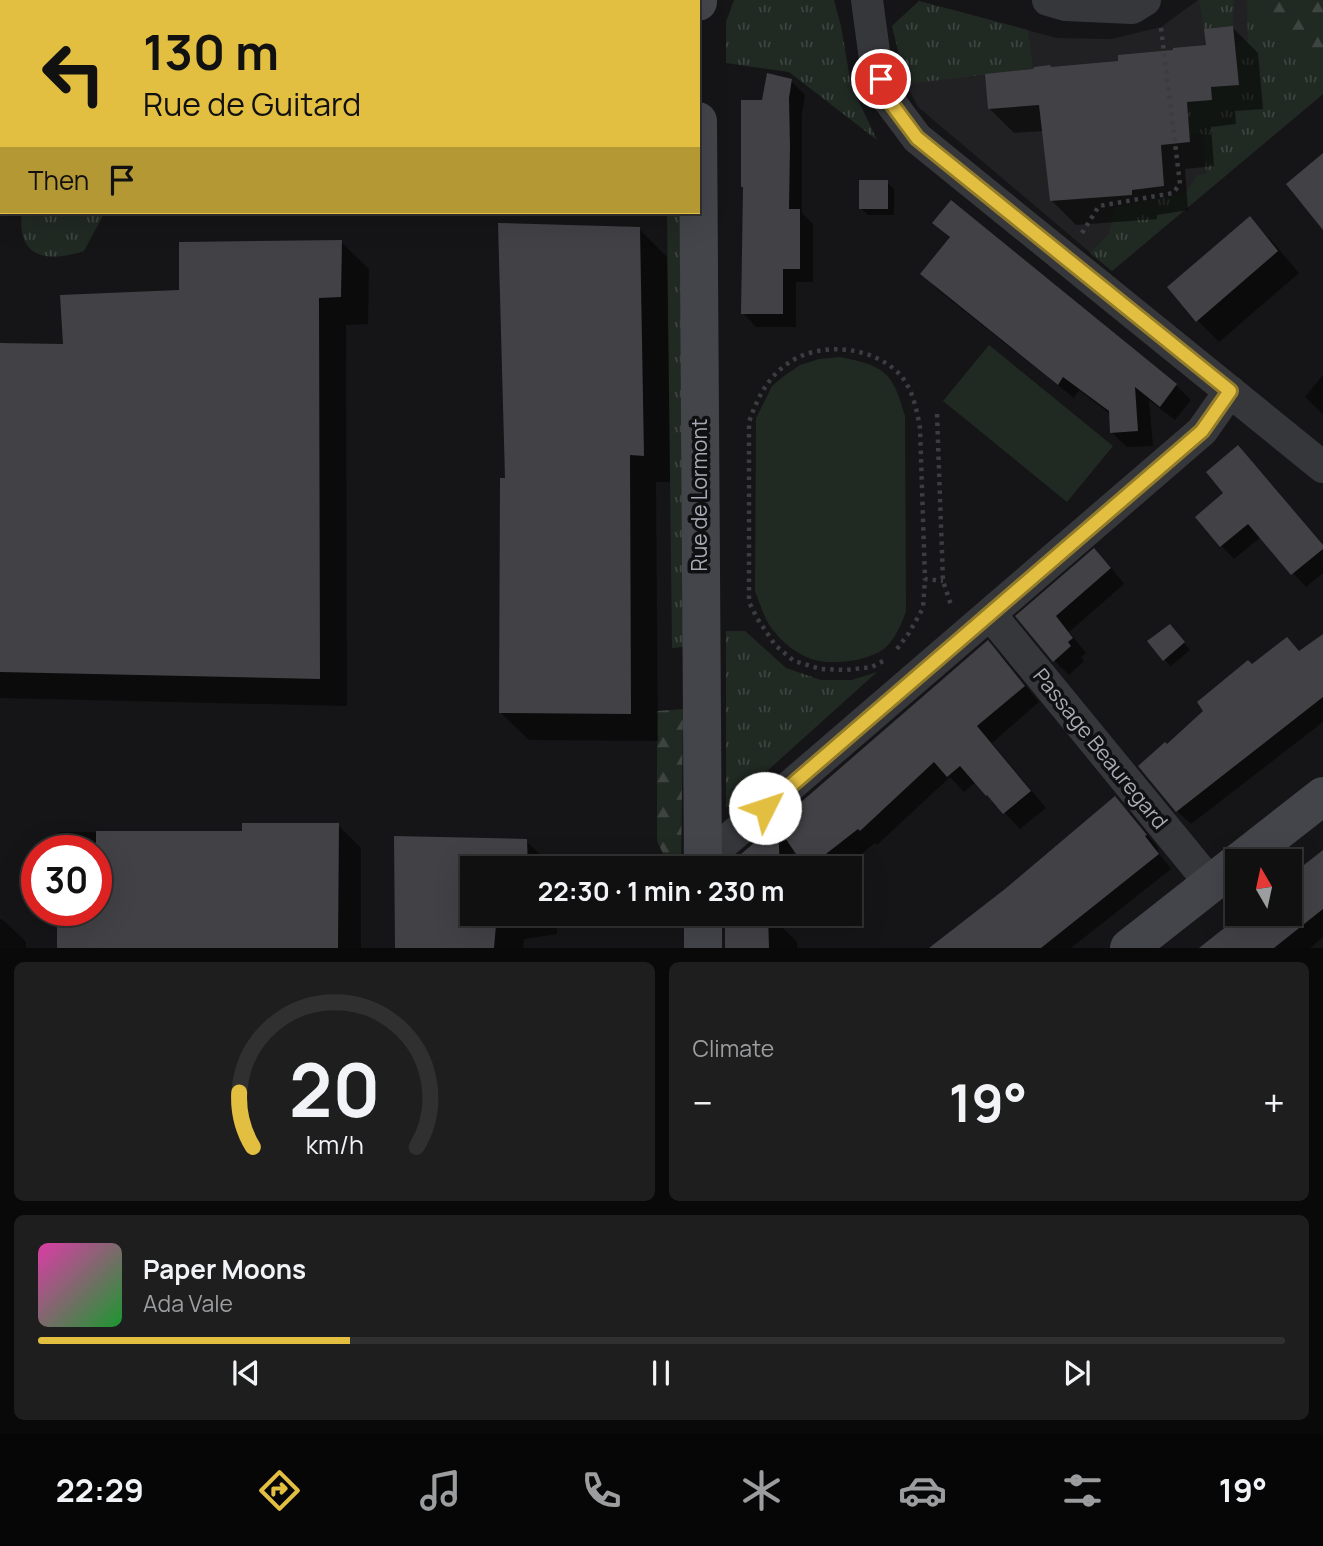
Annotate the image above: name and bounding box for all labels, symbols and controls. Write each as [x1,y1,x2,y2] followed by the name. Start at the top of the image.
[143,18,279,85] text: 130 m
[28,28,119,119] icon: left
[851,49,911,109] pin
[862,60,900,98] icon: arrive
[143,82,361,126] text: Rue de Guitard
[103,161,141,199] icon: arrive
[28,162,89,198] text: Then
[685,419,713,571] street label: Rue de Lormont
[1027,662,1174,835] street label: Passage Beauregard
[728,771,802,845] position arrow
[21,835,112,926] speed limit sign: 30
[1225,849,1302,926] north arrow
[1225,849,1302,926] map controls
[538,873,784,909] text: 22:30 · 1 min · 230 m
[693,1032,774,1064] text: Climate
[289,1040,380,1140] text: 20
[949,1067,1027,1138] text: 19°
[693,1076,713,1128] text: −
[1263,1076,1285,1128] text: +
[305,1127,363,1162] text: km/h
[143,1251,306,1287] text: Paper Moons
[143,1287,233,1319] text: Ada Vale
[227,1354,265,1392] icon: previous
[642,1354,680,1392] icon: pause
[1058,1354,1096,1392] icon: next
[255,1466,304,1515] icon: directions
[416,1466,465,1515] icon: music
[577,1466,626,1515] icon: phone
[737,1466,786,1515] icon: climate
[898,1466,947,1515] icon: car
[1058,1466,1107,1515] icon: filters
[56,1468,144,1512] text: 22:29
[1219,1468,1267,1512] text: 19°

